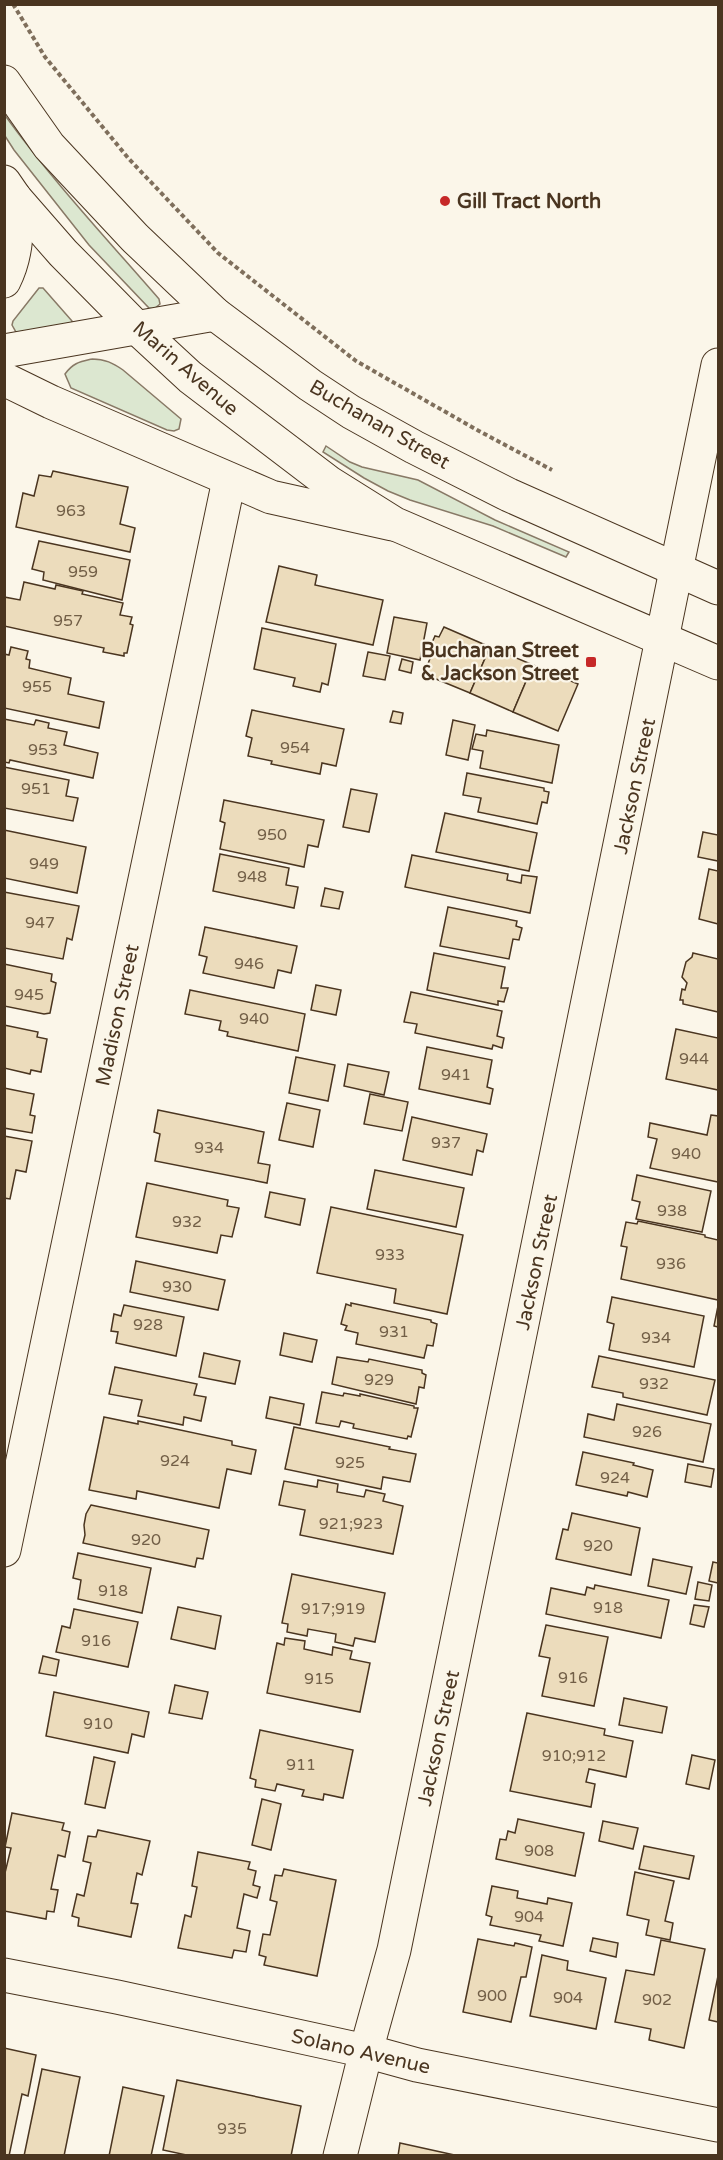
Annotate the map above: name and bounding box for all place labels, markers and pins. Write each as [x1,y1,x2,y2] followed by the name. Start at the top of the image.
[457,190,601,214] place label: Gill Tract North
[438,194,452,208] marker: Gill Tract North
[421,639,579,686] place label: Buchanan Street & Jackson Street
[584,655,598,669] marker: Buchanan Street & Jackson Street

